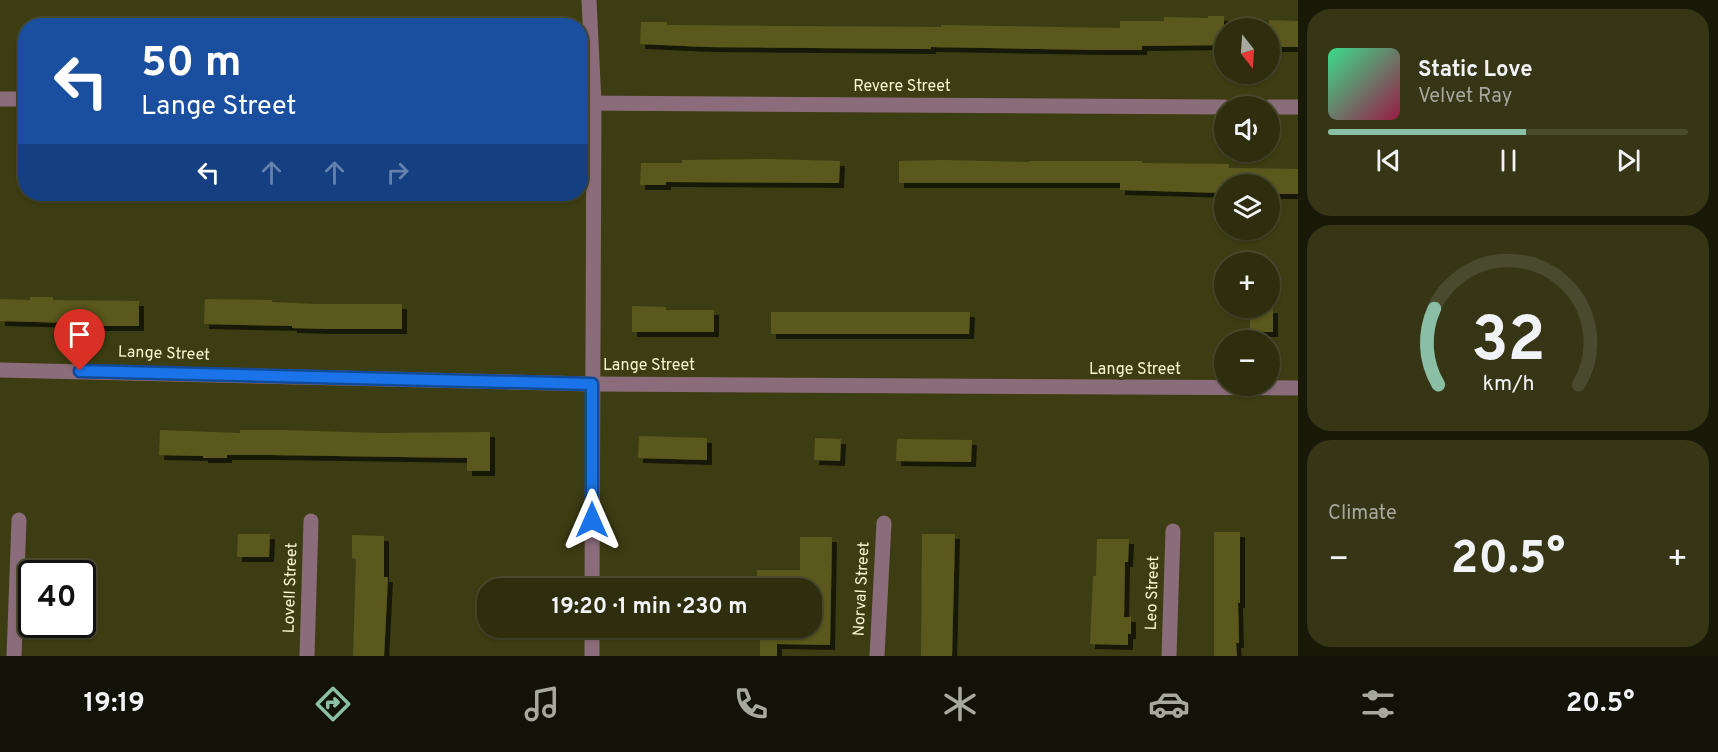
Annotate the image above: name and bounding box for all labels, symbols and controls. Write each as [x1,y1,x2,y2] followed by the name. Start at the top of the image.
[1214,18,1280,84] north arrow
[1214,18,1280,396] map controls
[141,38,242,91] text: 50 m
[42,42,120,120] icon: left
[1418,57,1532,84] text: Static Love
[853,77,951,97] street label: Revere Street
[1418,84,1512,110] text: Velvet Ray
[141,90,297,124] text: Lange Street
[1214,96,1280,162] button: sound
[1372,144,1405,177] icon: previous
[1492,144,1525,177] icon: pause
[1612,144,1645,177] icon: next
[192,156,225,189] icon: left
[255,156,288,189] icon: ahead
[318,156,351,189] icon: ahead
[381,156,414,189] icon: right
[1214,174,1280,240] button: layers
[1214,252,1280,318] button: +
[1471,304,1545,383] text: 32
[54,309,105,371] pin
[63,318,96,351] icon: arrive
[1214,330,1280,396] button: −
[118,342,210,366] street label: Lange Street
[603,356,695,376] street label: Lange Street
[1089,360,1181,380] street label: Lange Street
[1482,371,1534,398] text: km/h
[560,488,624,552] position arrow
[1328,501,1397,527] text: Climate
[1451,532,1565,589] text: 20.5°
[1328,540,1349,582] text: −
[1667,540,1688,582] text: +
[850,541,874,637] street label: Norval Street
[279,542,303,634] street label: Lovell Street
[1142,555,1164,631] street label: Leo Street
[18,560,96,638] speed limit sign: 40
[552,594,747,621] text: 19:20 · 1 min · 230 m
[312,683,354,725] icon: directions
[521,683,563,725] icon: music
[730,683,772,725] icon: phone
[939,683,981,725] icon: climate
[1148,683,1190,725] icon: car
[1357,683,1399,725] icon: filters
[84,687,145,721] text: 19:19
[1566,687,1634,721] text: 20.5°

